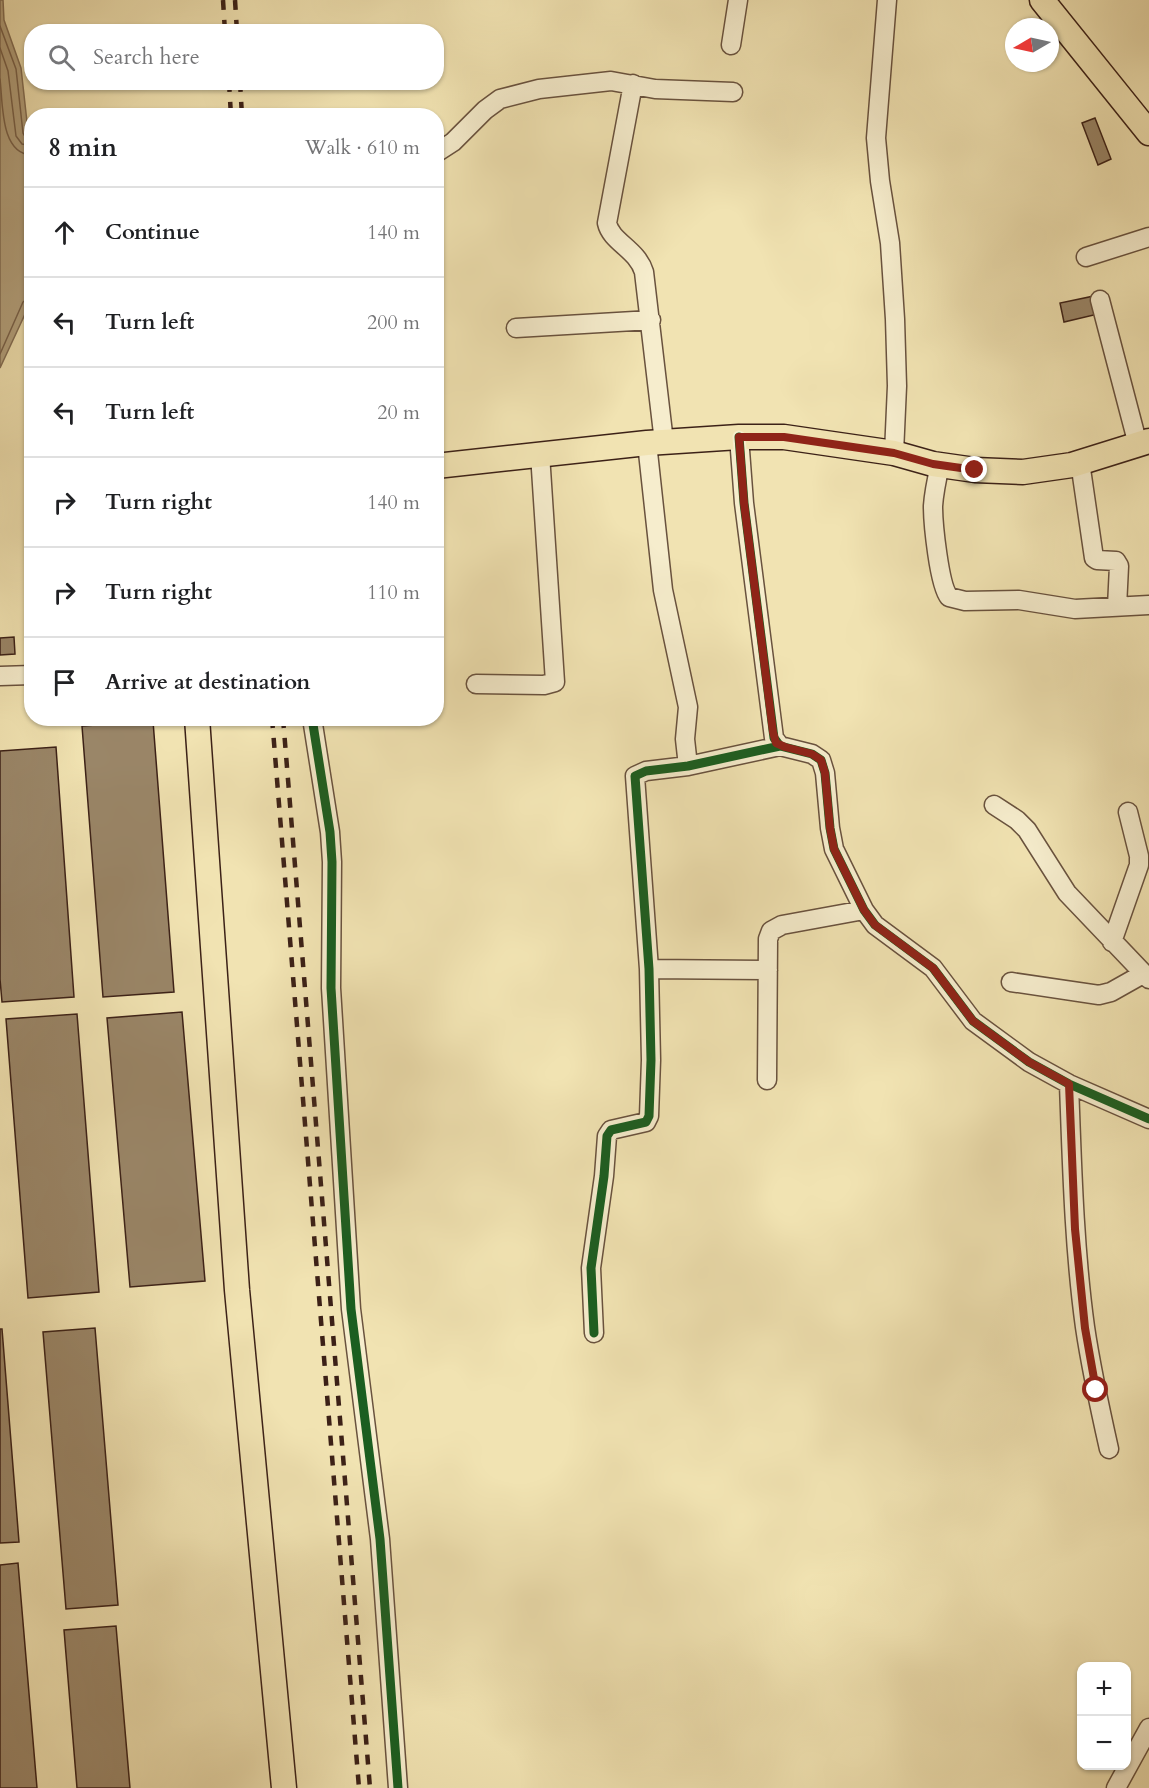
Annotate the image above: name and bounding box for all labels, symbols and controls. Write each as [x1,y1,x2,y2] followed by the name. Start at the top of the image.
[1005,18,1059,72] north arrow
[24,24,444,90] search box
[45,41,78,74] icon: search
[93,42,200,72] text: Search here
[48,130,117,165] text: 8 min
[305,134,420,161] text: Walk · 610 m
[48,216,81,249] icon: ahead
[105,217,200,247] text: Continue
[367,219,420,246] text: 140 m
[48,306,81,339] icon: left
[105,307,194,337] text: Turn left
[367,309,420,336] text: 200 m
[48,396,81,429] icon: left
[105,397,194,427] text: Turn left
[377,399,420,426] text: 20 m
[961,456,987,482] route end
[48,486,81,519] icon: right
[105,487,212,517] text: Turn right
[367,489,420,516] text: 140 m
[48,576,81,609] icon: right
[105,577,212,607] text: Turn right
[367,579,420,606] text: 110 m
[48,666,81,699] icon: arrive
[105,667,310,697] text: Arrive at destination
[1082,1376,1108,1402] route start
[1077,1662,1131,1770] map controls
[1077,1662,1131,1716] button: +
[1077,1716,1131,1770] button: −

